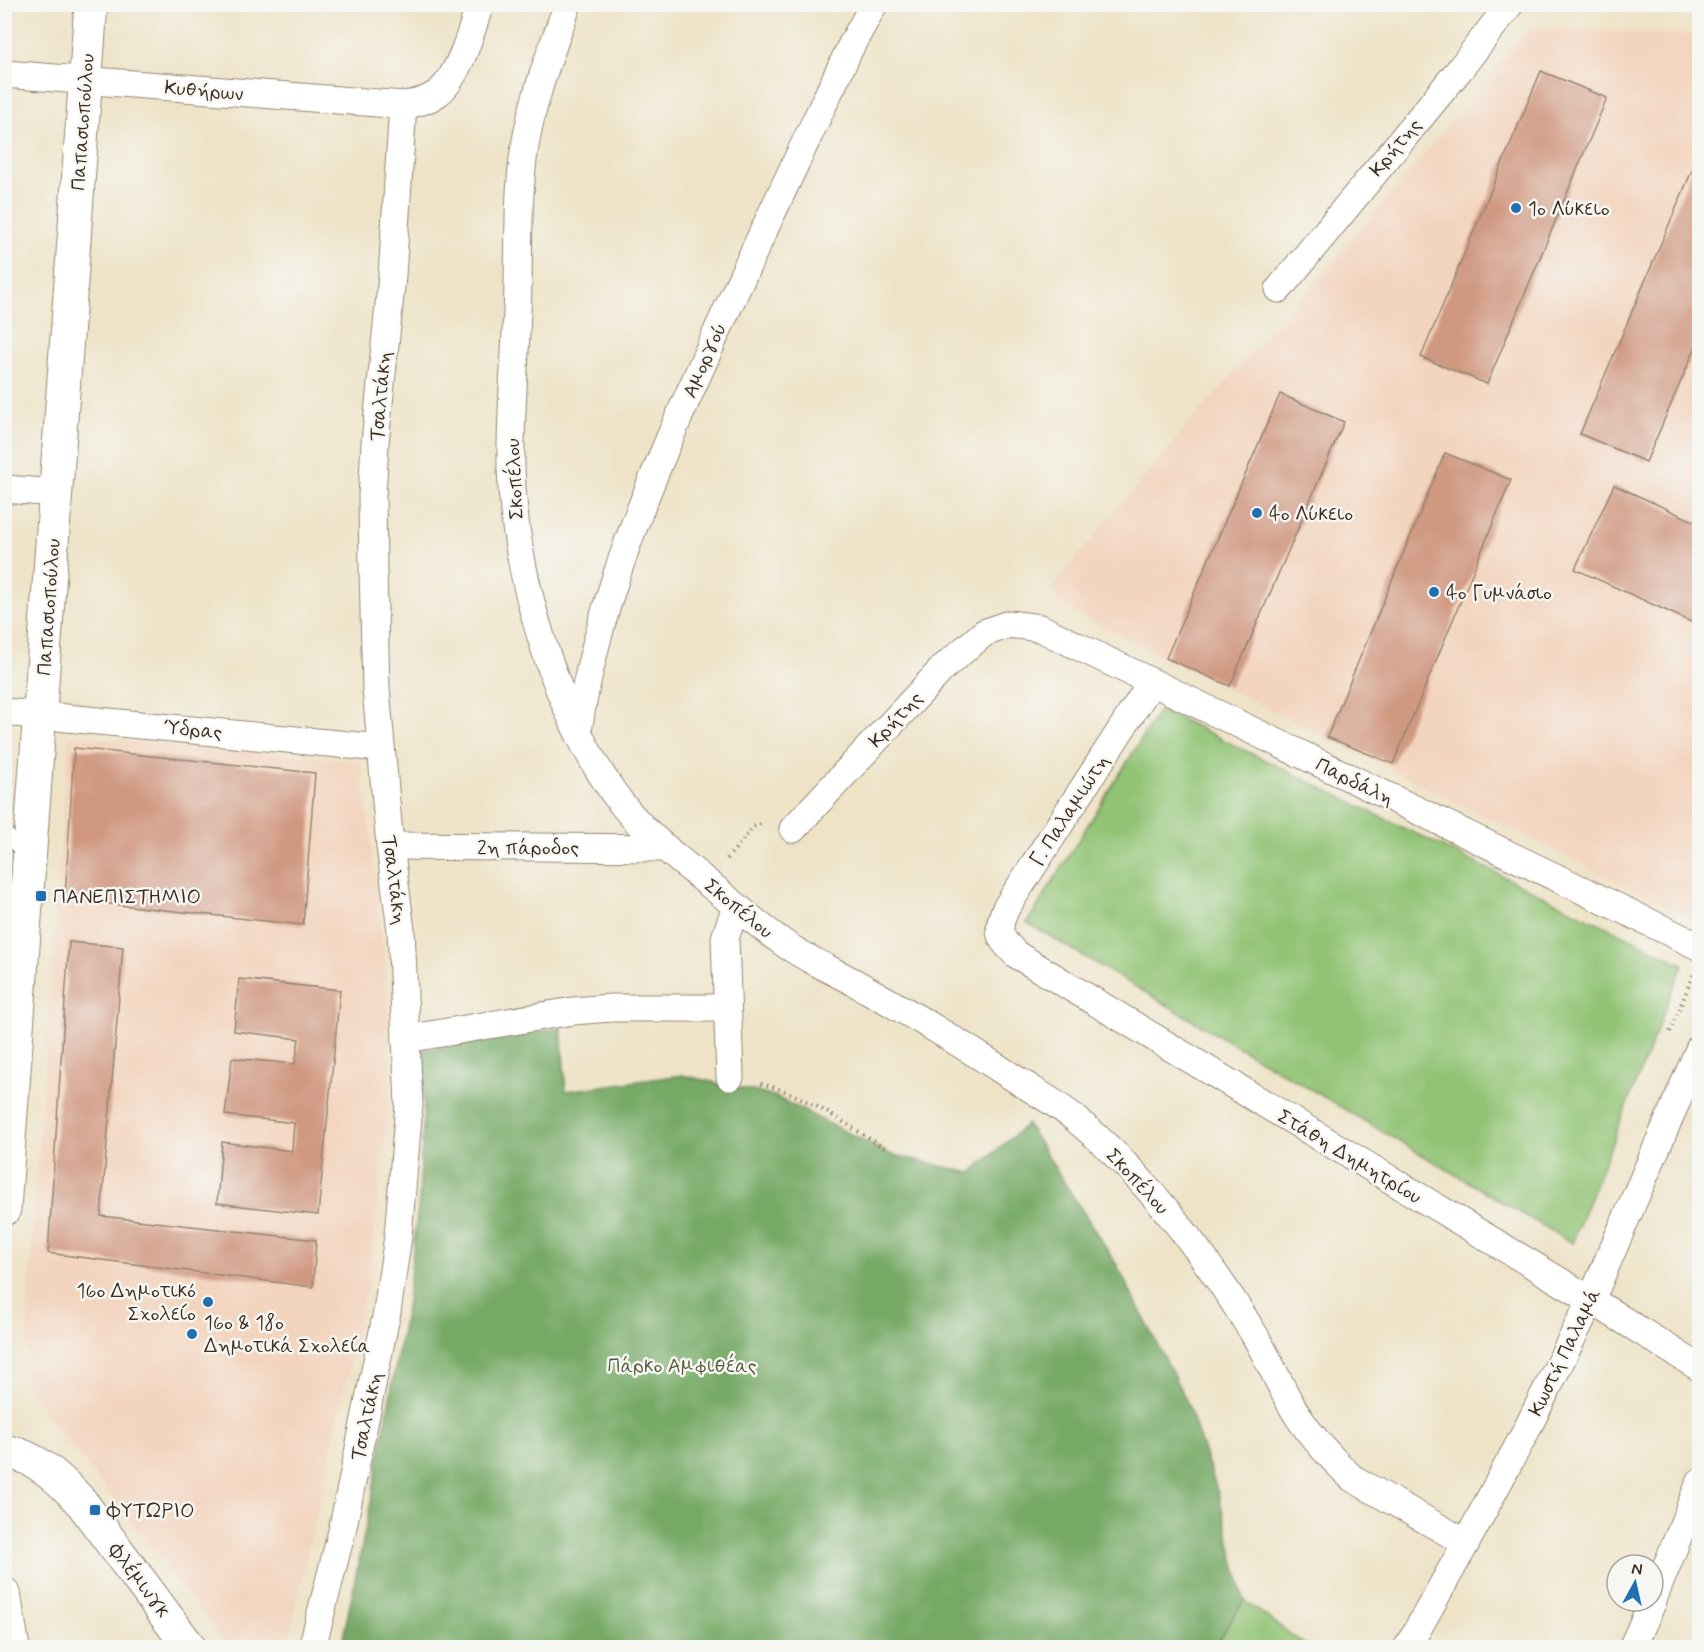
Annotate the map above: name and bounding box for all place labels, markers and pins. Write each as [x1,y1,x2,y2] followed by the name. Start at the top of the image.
[1528,196,1610,223] place label: 1ο Λύκειο
[1509,201,1523,215] marker: 1ο Λύκειο
[1269,501,1353,528] place label: 4ο Λύκειο
[1250,506,1264,520] marker: 4ο Λύκειο
[1446,580,1552,607] place label: 4ο Γυμνάσιο
[1427,585,1441,599] marker: 4ο Γυμνάσιο
[53,884,201,911] place label: ΠΑΝΕΠΙΣΤΗΜΙΟ
[34,889,48,903] marker: ΠΑΝΕΠΙΣΤΗΜΙΟ
[77,1278,196,1328] place label: 16ο Δημοτικό Σχολείο
[201,1295,215,1309] marker: 16ο Δημοτικό Σχολείο
[204,1310,370,1360] place label: 16ο & 18ο Δημοτικά Σχολεία
[185,1327,199,1341] marker: 16ο & 18ο Δημοτικά Σχολεία
[106,1498,195,1525] place label: ΦΥΤΩΡΙΟ
[88,1503,102,1517] marker: ΦΥΤΩΡΙΟ

